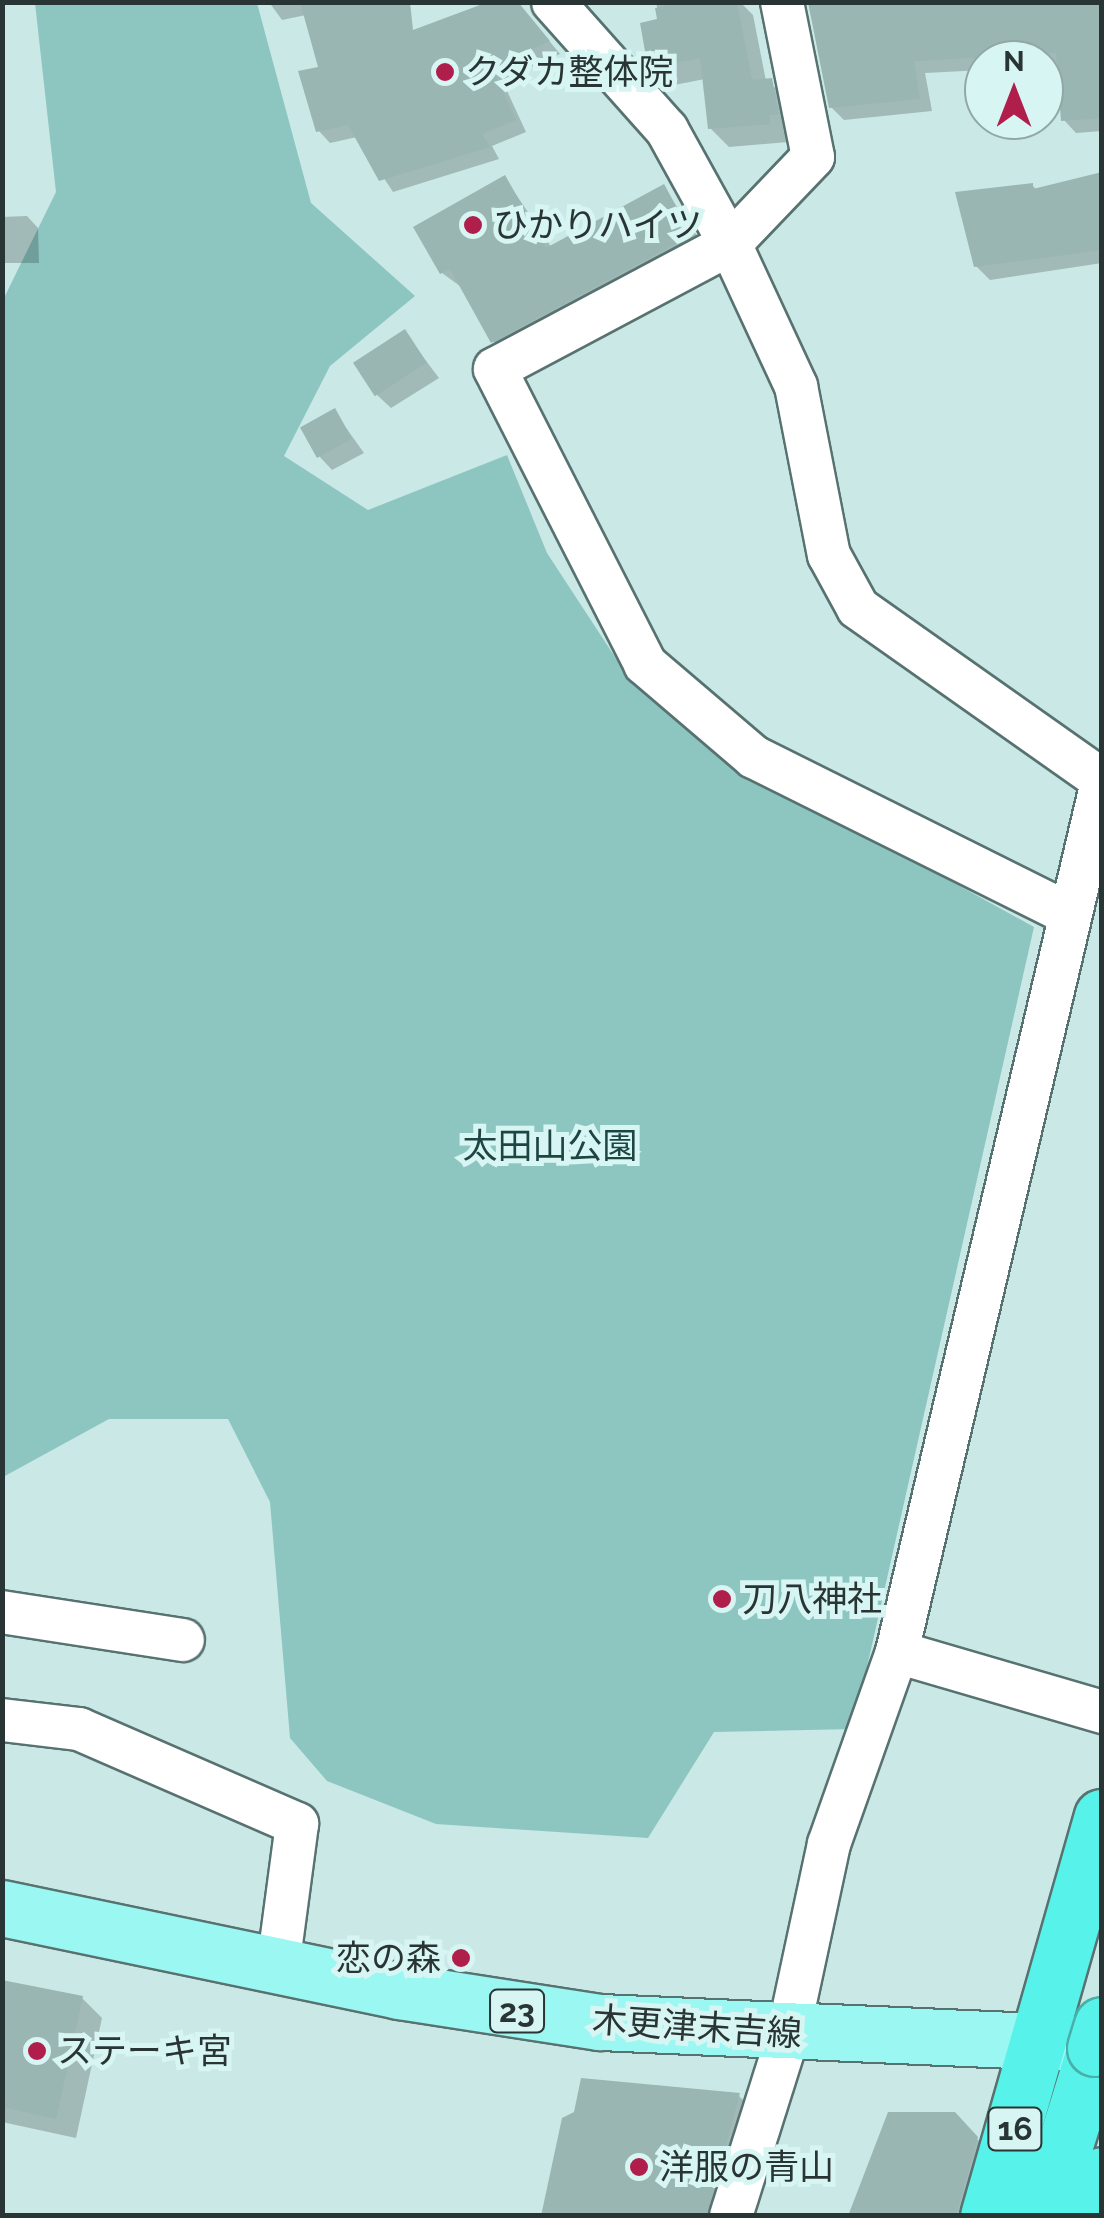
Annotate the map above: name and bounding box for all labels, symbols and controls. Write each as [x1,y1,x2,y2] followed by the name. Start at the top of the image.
[964,40,1064,140] north arrow
[1003,45,1025,78] text: N
[465,51,675,93] place label: クダカ整体院
[434,61,456,83] marker: クダカ整体院
[493,204,703,246] place label: ひかりハイツ
[462,214,484,236] marker: ひかりハイツ
[463,1125,637,1167] park label: 太田山公園
[742,1578,882,1620] place label: 刀八神社
[711,1588,733,1610] marker: 刀八神社
[336,1937,441,1979] place label: 恋の森
[450,1947,472,1969] marker: 恋の森
[487,1984,547,2038] road number: 23
[591,1999,803,2055] street label: 木更津末吉線
[57,2030,232,2072] place label: ステーキ宮
[26,2040,48,2062] marker: ステーキ宮
[985,2102,1045,2156] road number: 16
[659,2146,834,2188] place label: 洋服の青山
[628,2156,650,2178] marker: 洋服の青山

